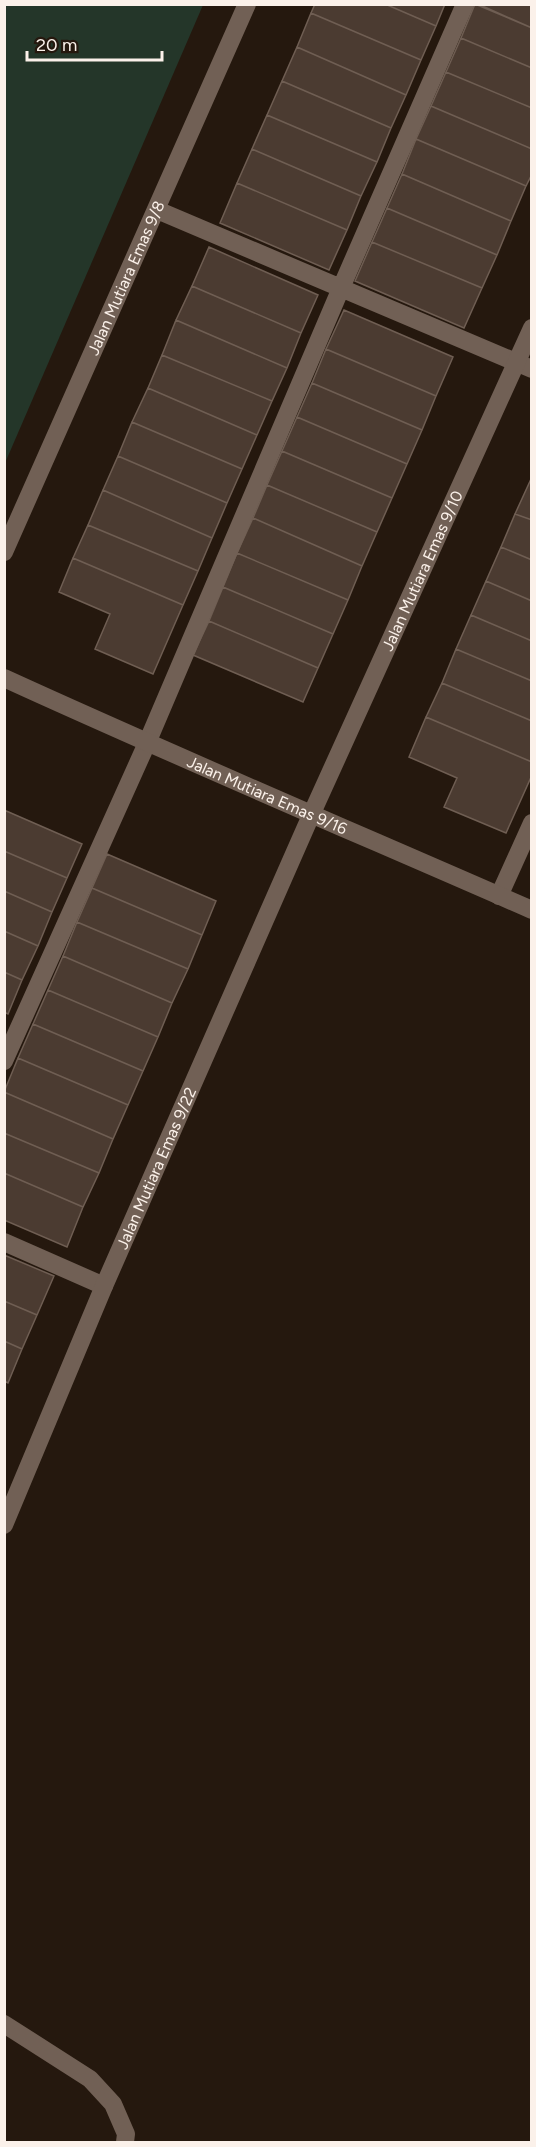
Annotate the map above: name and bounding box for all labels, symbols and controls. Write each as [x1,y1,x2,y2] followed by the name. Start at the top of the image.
[27,24,162,62] scale bar
[36,34,77,56] text: 20 m
[84,198,169,358] street label: Jalan Mutiara Emas 9/8
[378,488,467,654] street label: Jalan Mutiara Emas 9/10
[184,752,350,839] street label: Jalan Mutiara Emas 9/16
[112,1084,200,1252] street label: Jalan Mutiara Emas 9/22

